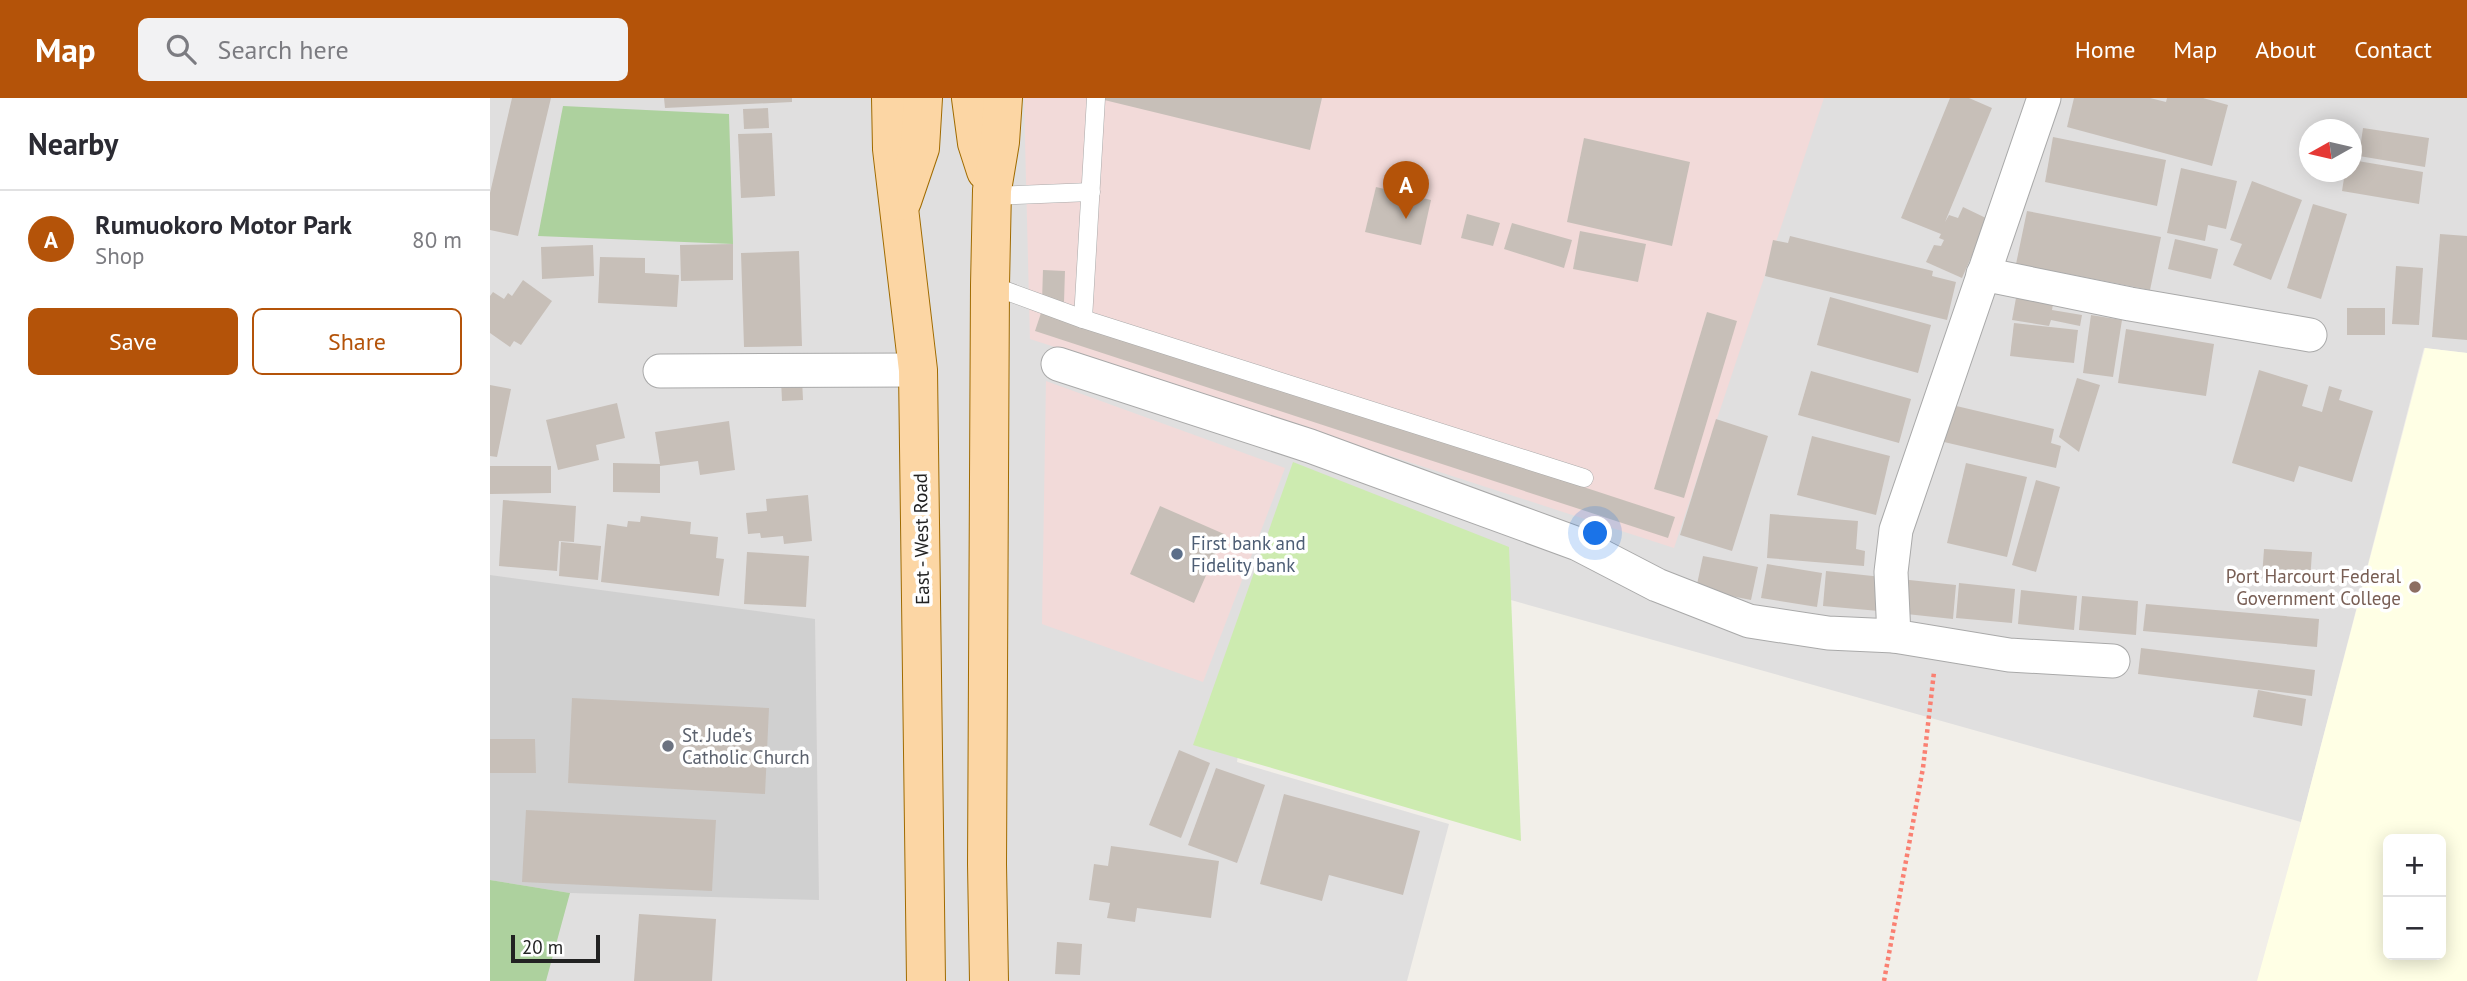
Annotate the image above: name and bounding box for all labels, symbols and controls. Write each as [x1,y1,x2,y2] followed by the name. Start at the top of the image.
[138,18,628,81] search box
[35,28,96,71] text: Map
[162,30,200,68] icon: search
[218,33,349,66] text: Search here
[2075,34,2135,65] text: Home
[2173,34,2217,65] text: Map
[2255,34,2316,65] text: About
[2354,34,2432,65] text: Contact
[2299,119,2362,182] north arrow
[28,124,118,163] text: Nearby
[1383,161,1429,219] pin: A
[95,208,352,241] text: Rumuokoro Motor Park
[44,225,58,254] text: A
[412,225,462,254] text: 80 m
[95,241,145,270] text: Shop
[28,308,238,375] button: Save
[252,308,462,375] button: Share
[908,473,934,605] street label: East - West Road
[1578,516,1612,550] your location
[1191,531,1306,577] place label: First bank and Fidelity bank
[1169,546,1185,562] marker: First bank and Fidelity bank
[2226,564,2401,610] place label: Port Harcourt Federal Government College
[2407,579,2423,595] marker: Port Harcourt Federal Government College
[682,723,810,769] place label: St. Jude’s Catholic Church
[660,738,676,754] marker: St. Jude’s Catholic Church
[2383,834,2446,960] map controls
[2383,834,2446,897] button: +
[2383,897,2446,960] button: −
[511,932,600,964] scale bar
[522,935,563,959] text: 20 m

